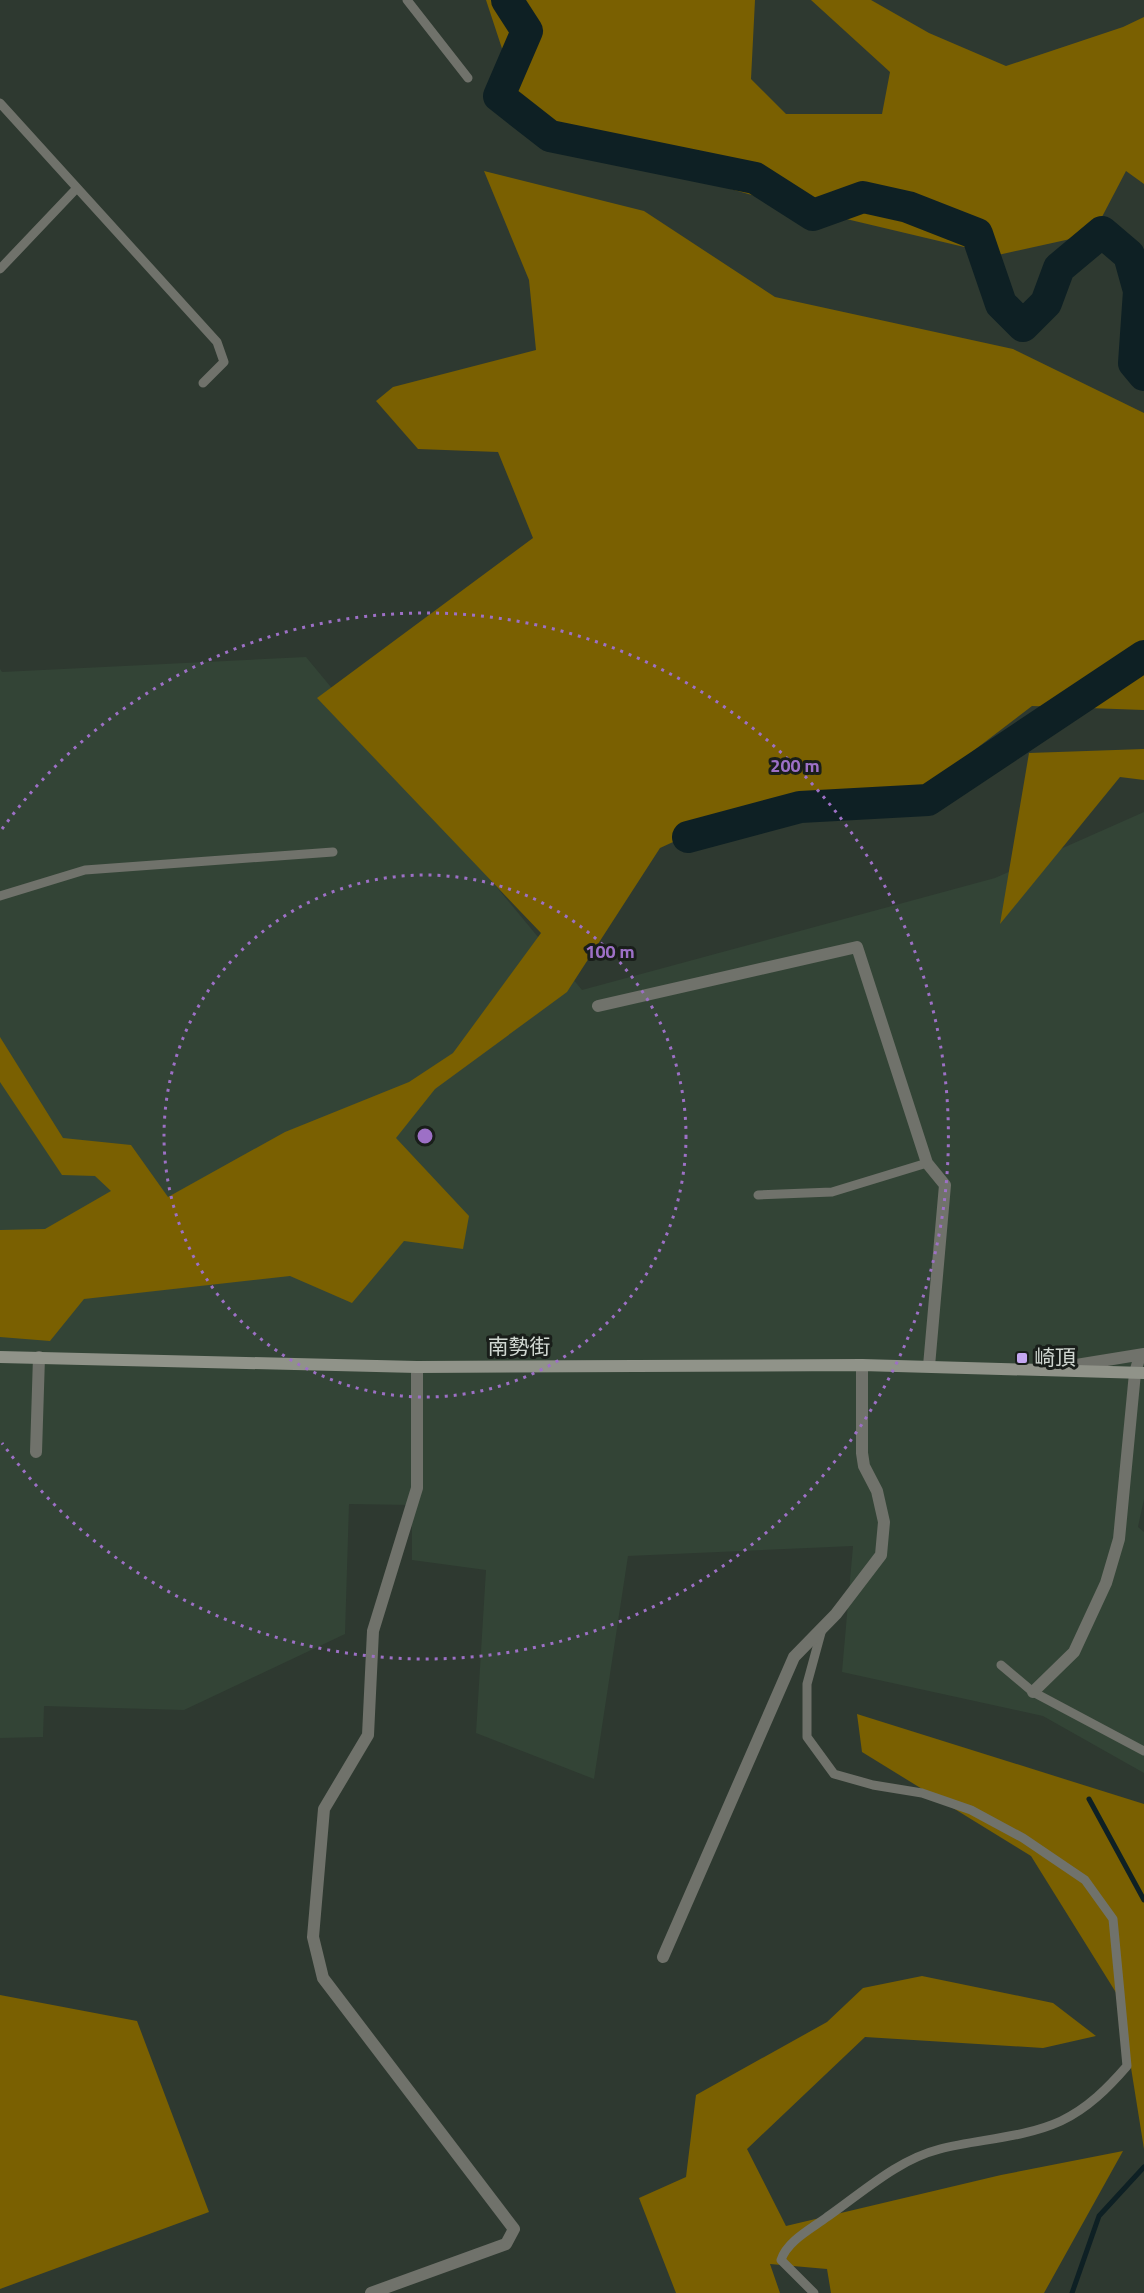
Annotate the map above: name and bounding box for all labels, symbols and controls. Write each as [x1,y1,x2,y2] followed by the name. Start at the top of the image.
[770,752,820,779] text: 200 m
[585,938,635,965] text: 100 m
[415,1126,435,1146] centre of rings
[488,1330,551,1362] street label: 南勢街
[1034,1341,1076,1373] place label: 崎頂
[1015,1351,1029,1365] marker: 崎頂

